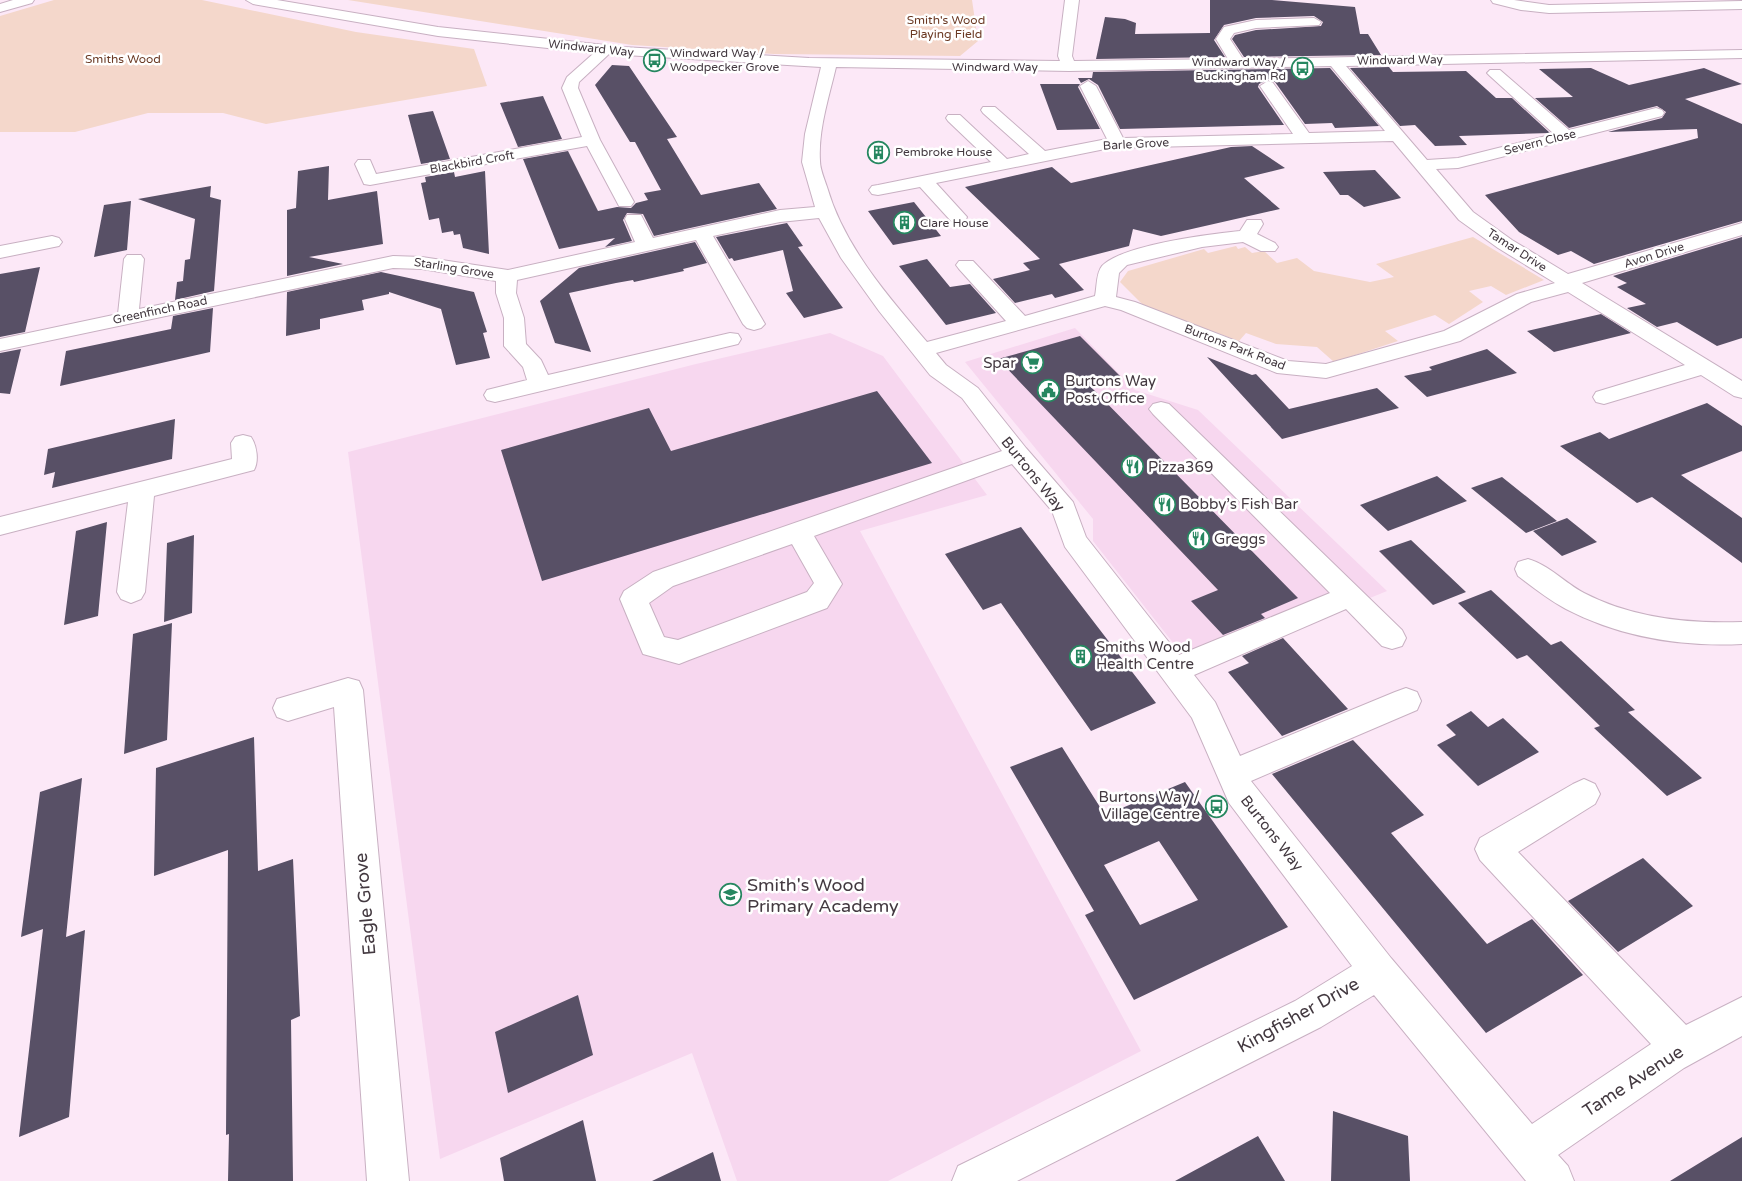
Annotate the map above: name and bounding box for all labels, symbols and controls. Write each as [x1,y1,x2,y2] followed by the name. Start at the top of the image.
[907,13,985,41] park label: Smith's Wood Playing Field
[548,37,635,60] street label: Windward Way
[670,46,779,74] place label: Windward Way / Woodpecker Grove
[642,48,666,72] bus stop icon: Windward Way / Woodpecker Grove
[85,52,161,66] park label: Smiths Wood
[1357,52,1444,68] street label: Windward Way
[1192,55,1286,83] place label: Windward Way / Buckingham Rd
[1290,57,1314,81] bus stop icon: Windward Way / Buckingham Rd
[952,60,1038,74] street label: Windward Way
[1503,126,1577,158] street label: Severn Close
[1103,135,1170,153] street label: Barle Grove
[867,140,891,164] building icon: Pembroke House
[895,145,993,159] place label: Pembroke House
[429,148,516,176] street label: Blackbird Croft
[892,211,916,235] building icon: Clare House
[920,216,989,230] place label: Clare House
[1485,226,1550,275] street label: Tamar Drive
[1622,239,1686,271] street label: Avon Drive
[413,255,495,281] street label: Starling Grove
[112,293,208,327] street label: Greenfinch Road
[1183,321,1287,373] street label: Burtons Park Road
[1020,351,1044,375] supermarket icon: Spar
[983,354,1016,372] place label: Spar
[1065,372,1156,407] place label: Burtons Way Post Office
[1037,378,1061,402] public building icon: Burtons Way Post Office
[997,433,1069,515] street label: Burtons Way
[1120,455,1144,479] restaurant icon: Pizza369
[1148,458,1213,476] place label: Pizza369
[1152,492,1176,516] restaurant icon: Bobby’s Fish Bar
[1180,495,1299,513] place label: Bobby’s Fish Bar
[1186,527,1210,551] restaurant icon: Greggs
[1214,530,1266,548] place label: Greggs
[1096,638,1194,673] place label: Smiths Wood Health Centre
[1068,644,1092,668] building icon: Smiths Wood Health Centre
[1098,788,1200,823] place label: Burtons Way / Village Centre
[1237,792,1307,874] street label: Burtons Way
[1204,794,1228,818] bus stop icon: Burtons Way / Village Centre
[350,852,380,956] street label: Eagle Grove
[747,874,899,917] place label: Smith's Wood Primary Academy
[719,883,743,907] school or university icon: Smith's Wood Primary Academy
[1233,972,1363,1058] street label: Kingfisher Drive
[1579,1040,1687,1122] street label: Tame Avenue

